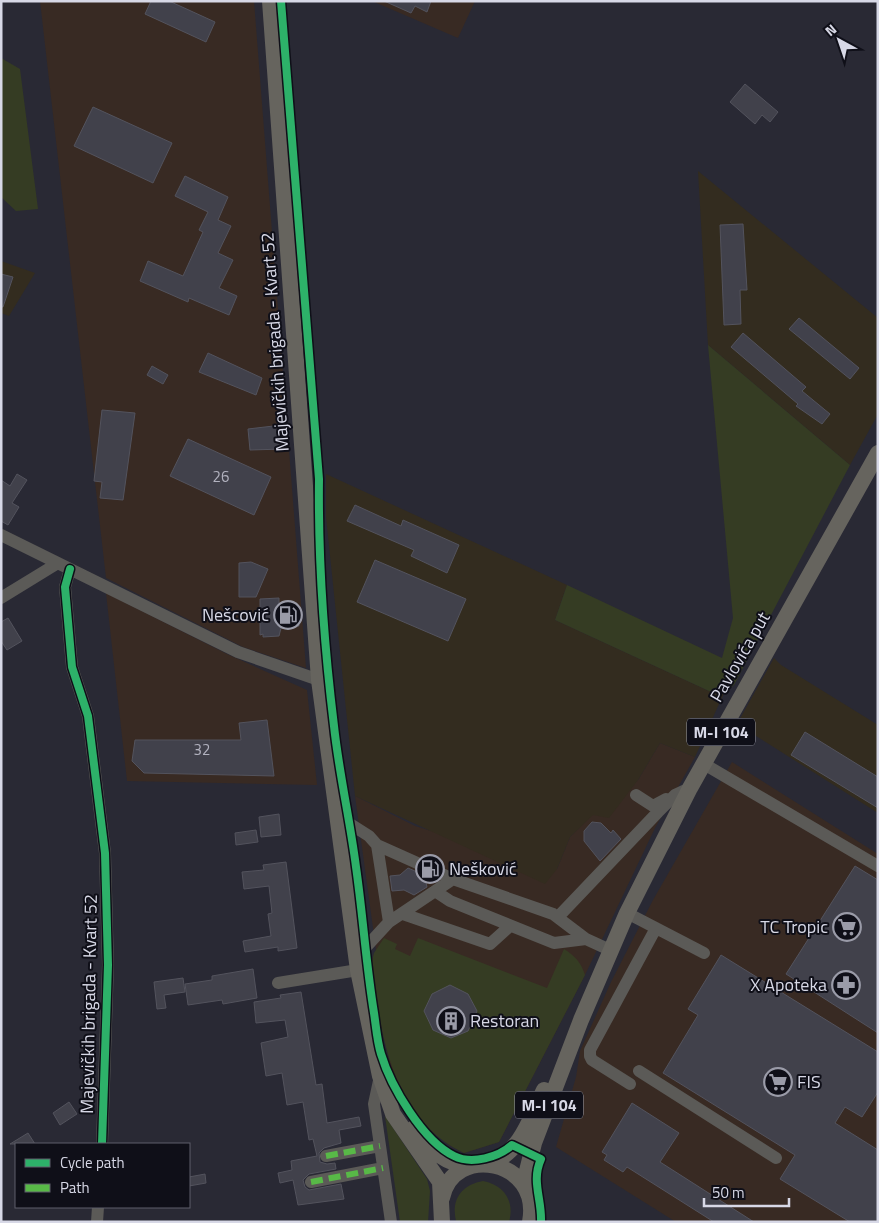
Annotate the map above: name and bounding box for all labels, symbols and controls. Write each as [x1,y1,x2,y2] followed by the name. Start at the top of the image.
[814,15,864,65] north arrow
[820,18,841,41] text: N
[253,231,296,453] street label: Majevičkih brigada - Kvart 52
[213,465,229,488] house number: 26
[273,600,303,630] fuel station icon: Nešcović
[202,601,269,628] place label: Nešcović
[703,606,777,707] street label: Pavlovića put
[687,719,755,746] road number: M-I 104
[194,738,210,761] house number: 32
[415,854,445,884] fuel station icon: Nešković
[449,855,517,882] place label: Nešković
[73,894,104,1114] street label: Majevičkih brigada - Kvart 52
[832,912,862,942] supermarket icon: TC Tropic
[760,913,828,940] place label: TC Tropic
[831,970,861,1000] pharmacy icon: X Apoteka
[750,971,827,998] place label: X Apoteka
[436,1006,466,1036] building icon: Restoran
[470,1007,539,1034] place label: Restoran
[763,1067,793,1097] supermarket icon: FIS
[797,1068,821,1095] place label: FIS
[515,1092,583,1118] road number: M-I 104
[15,1143,190,1208] legend
[60,1151,125,1174] text: Cycle path
[60,1176,90,1199] text: Path
[704,1176,789,1208] scale bar
[712,1181,745,1204] text: 50 m

